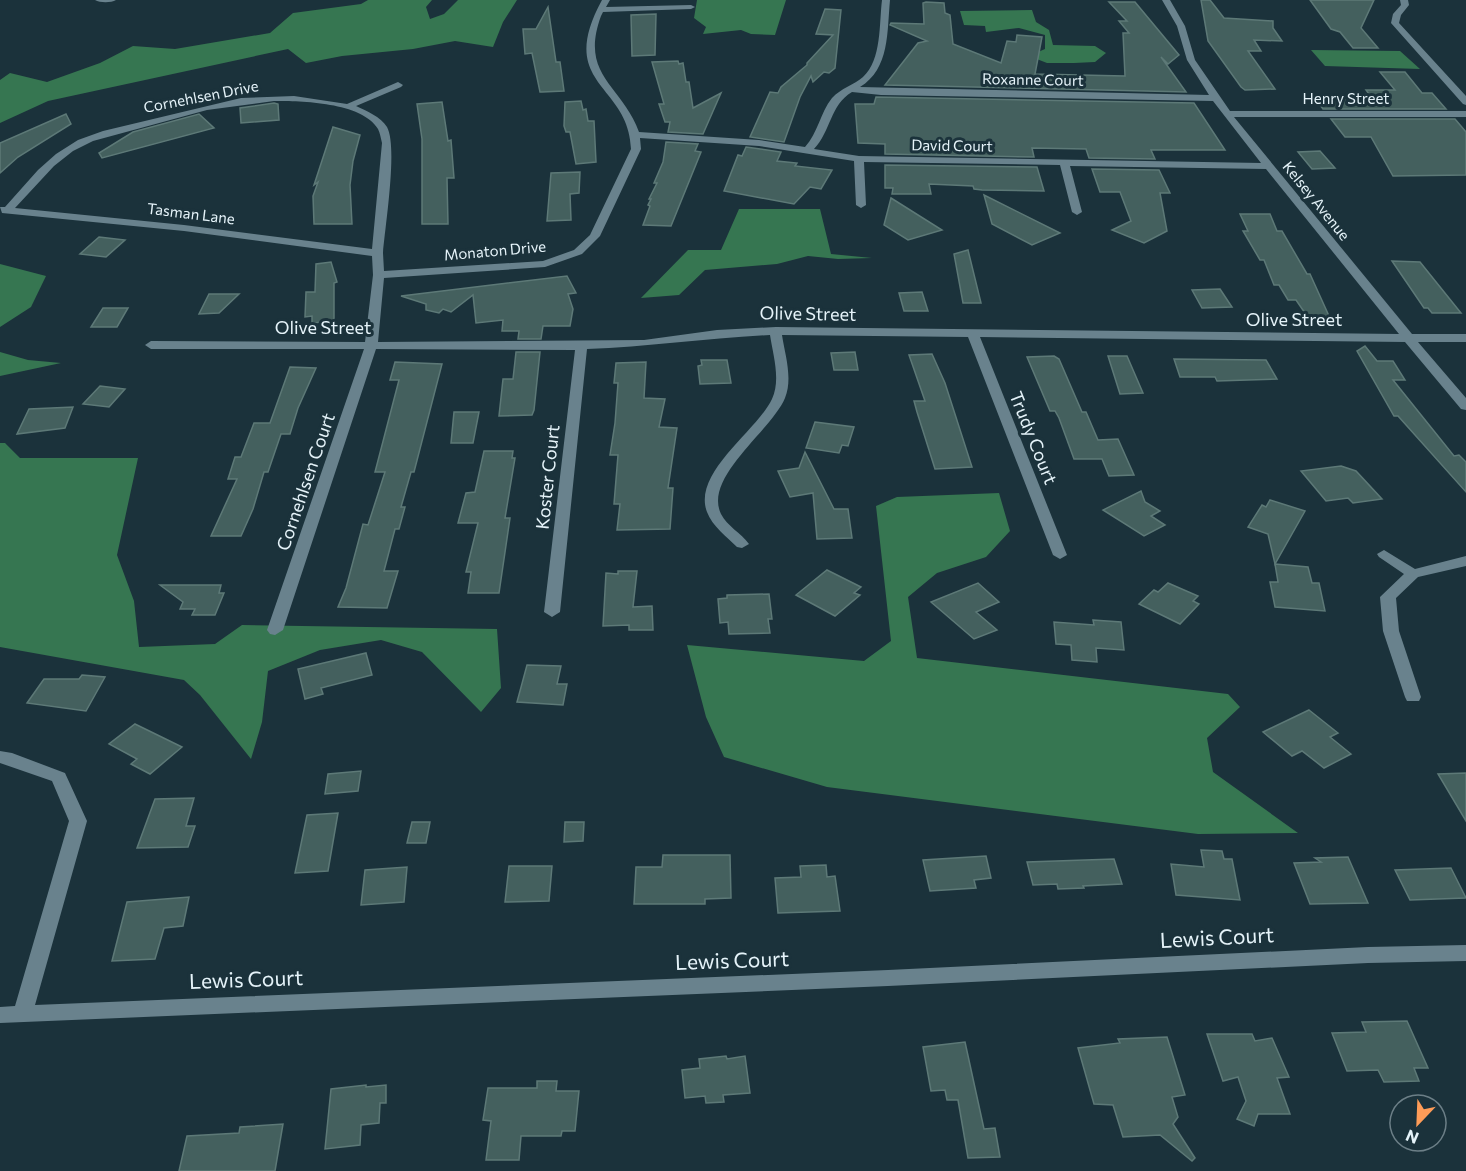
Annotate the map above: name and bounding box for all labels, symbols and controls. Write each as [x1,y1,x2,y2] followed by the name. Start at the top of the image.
[982,69,1084,89] street label: Roxanne Court
[142,76,260,116] street label: Cornehlsen Drive
[1303,89,1389,107] street label: Henry Street
[911,135,993,155] street label: David Court
[1279,157,1354,244] street label: Kelsey Avenue
[146,199,236,227] street label: Tasman Lane
[443,237,547,263] street label: Monaton Drive
[760,301,857,325] street label: Olive Street
[1246,308,1342,330] street label: Olive Street
[275,316,371,338] street label: Olive Street
[1005,388,1063,487] street label: Trudy Court
[271,410,339,553] street label: Cornehlsen Court
[531,423,563,530] street label: Koster Court
[1159,921,1275,952] street label: Lewis Court
[674,945,789,974] street label: Lewis Court
[188,964,303,993] street label: Lewis Court
[1388,1093,1448,1153] north arrow
[1403,1126,1421,1148] text: N

